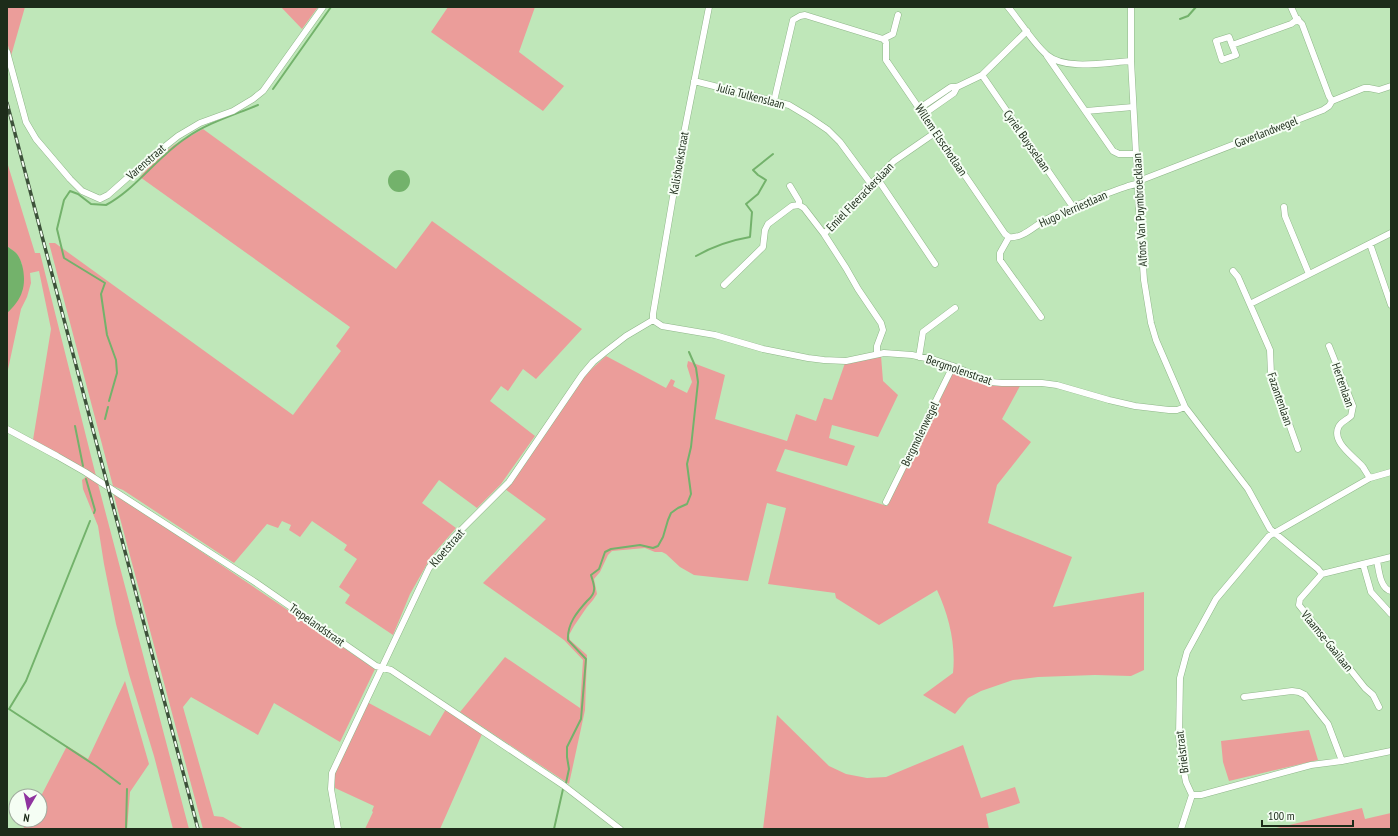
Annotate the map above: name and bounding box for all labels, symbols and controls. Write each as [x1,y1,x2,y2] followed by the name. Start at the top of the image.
[715,79,787,112] street label: Julia Tulkenslaan
[912,101,971,178] street label: Willem Elsschotlaan
[1001,107,1054,174] street label: Cyriel Buysselaan
[1232,113,1300,150] street label: Gaverlandwegel
[666,130,692,196] street label: Kalishoekstraat
[122,140,169,183] street label: Varenstraat
[1129,153,1150,267] street label: Alfons Van Puymbroecklaan
[823,159,896,234] street label: Emiel Fleerackerslaan
[1036,187,1109,230] street label: Hugo Verriestlaan
[924,351,995,388] street label: Bergmolenstraat
[1329,361,1358,409] street label: Hertenlaan
[1264,370,1297,427] street label: Fazantenlaan
[897,399,942,468] street label: Bergmolenwegel
[426,525,468,570] street label: Kloetstraat
[287,600,349,650] street label: Trepelandstraat
[1298,606,1357,674] street label: Vlaamse-Gaailaan
[1171,729,1192,774] street label: Brielstraat
[8,788,48,828] north arrow
[1262,802,1353,828] scale bar
[1268,808,1295,823] text: 100 m
[22,810,30,825] text: N

